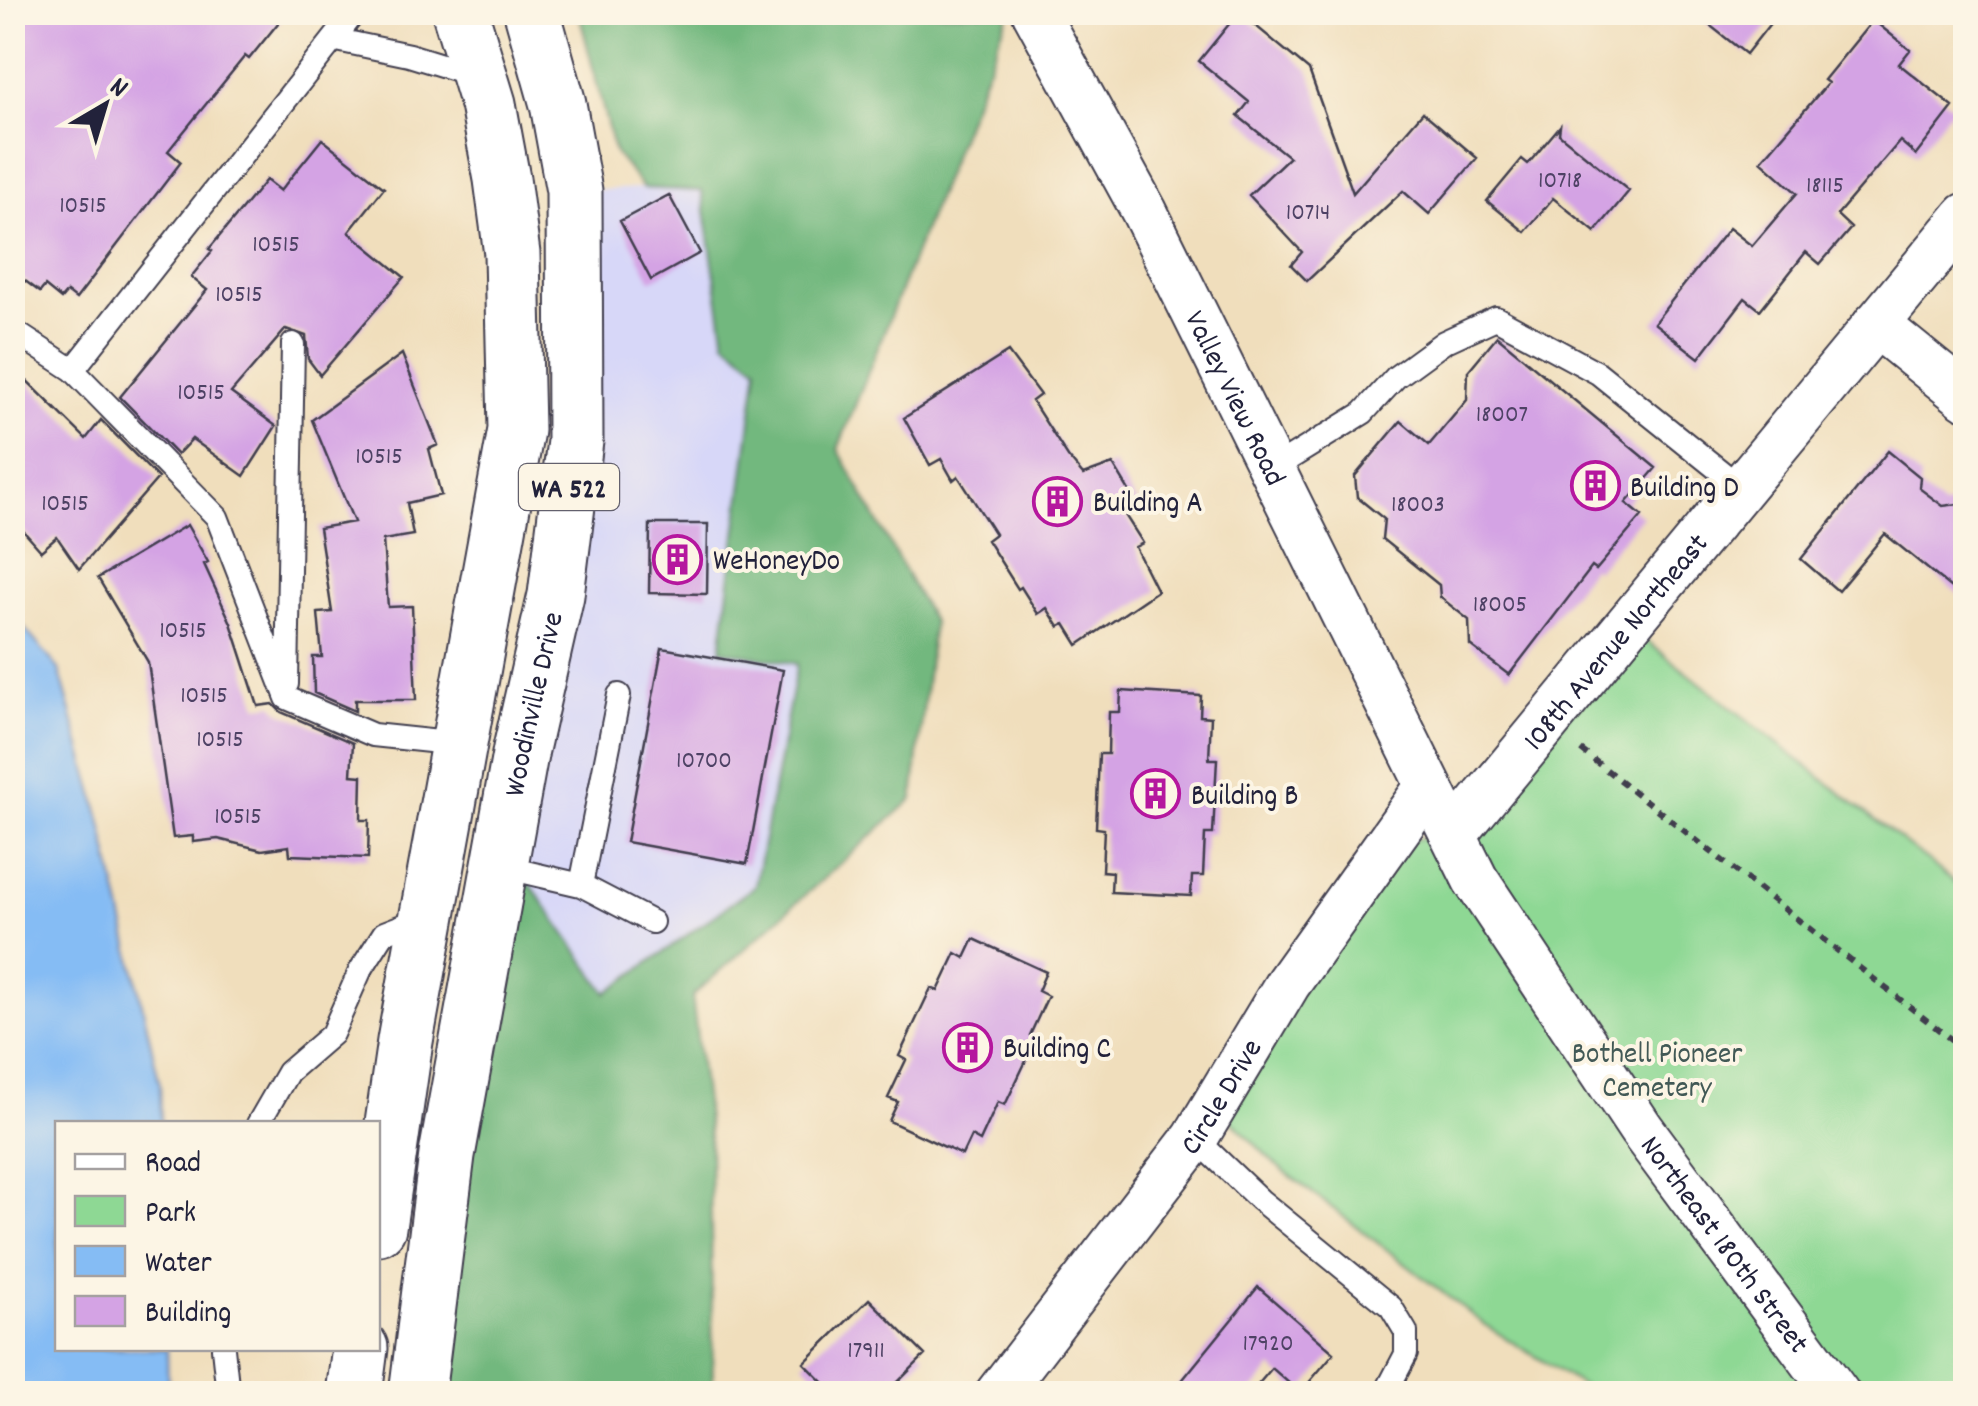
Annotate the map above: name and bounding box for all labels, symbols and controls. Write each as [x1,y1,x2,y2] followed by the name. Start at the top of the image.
[55,55,155,155] north arrow
[100,69,135,109] text: N
[1538,164,1582,200] house number: 10718
[1806,169,1844,205] house number: 18115
[59,189,107,225] house number: 10515
[1286,196,1330,232] house number: 10714
[252,228,300,264] house number: 10515
[215,278,263,314] house number: 10515
[1171,305,1294,494] street label: Valley View Road
[177,376,225,412] house number: 10515
[1476,398,1528,434] house number: 18007
[355,440,403,476] house number: 10515
[1569,460,1621,512] building icon: Building D
[519,464,619,510] road number: WA 522
[1630,469,1739,512] place label: Building D
[1032,475,1084,527] building icon: Building A
[1093,484,1203,527] place label: Building A
[41,487,89,523] house number: 10515
[1391,488,1445,524] house number: 18003
[1515,526,1721,762] street label: 108th Avenue Northeast
[652,533,704,585] building icon: WeHoneyDo
[713,542,840,585] place label: WeHoneyDo
[1473,588,1527,624] house number: 18005
[496,608,577,800] street label: Woodinville Drive
[159,614,207,650] house number: 10515
[180,679,228,715] house number: 10515
[196,723,244,759] house number: 10515
[676,744,732,780] house number: 10700
[1130,768,1182,820] building icon: Building B
[1191,777,1298,820] place label: Building B
[214,800,262,836] house number: 10515
[942,1021,994,1073] building icon: Building C
[1003,1030,1111,1073] place label: Building C
[1172,1032,1276,1166] street label: Circle Drive
[1572,1035,1742,1112] park label: Bothell Pioneer Cemetery
[55,1121,380,1351] legend
[1627,1128,1817,1364] street label: Northeast 180th Street
[145,1144,201,1187] text: Road
[145,1194,196,1237] text: Park
[145,1244,212,1287] text: Water
[145,1294,231,1337] text: Building
[1242,1327,1294,1363] house number: 17920
[847,1334,885,1370] house number: 17911

